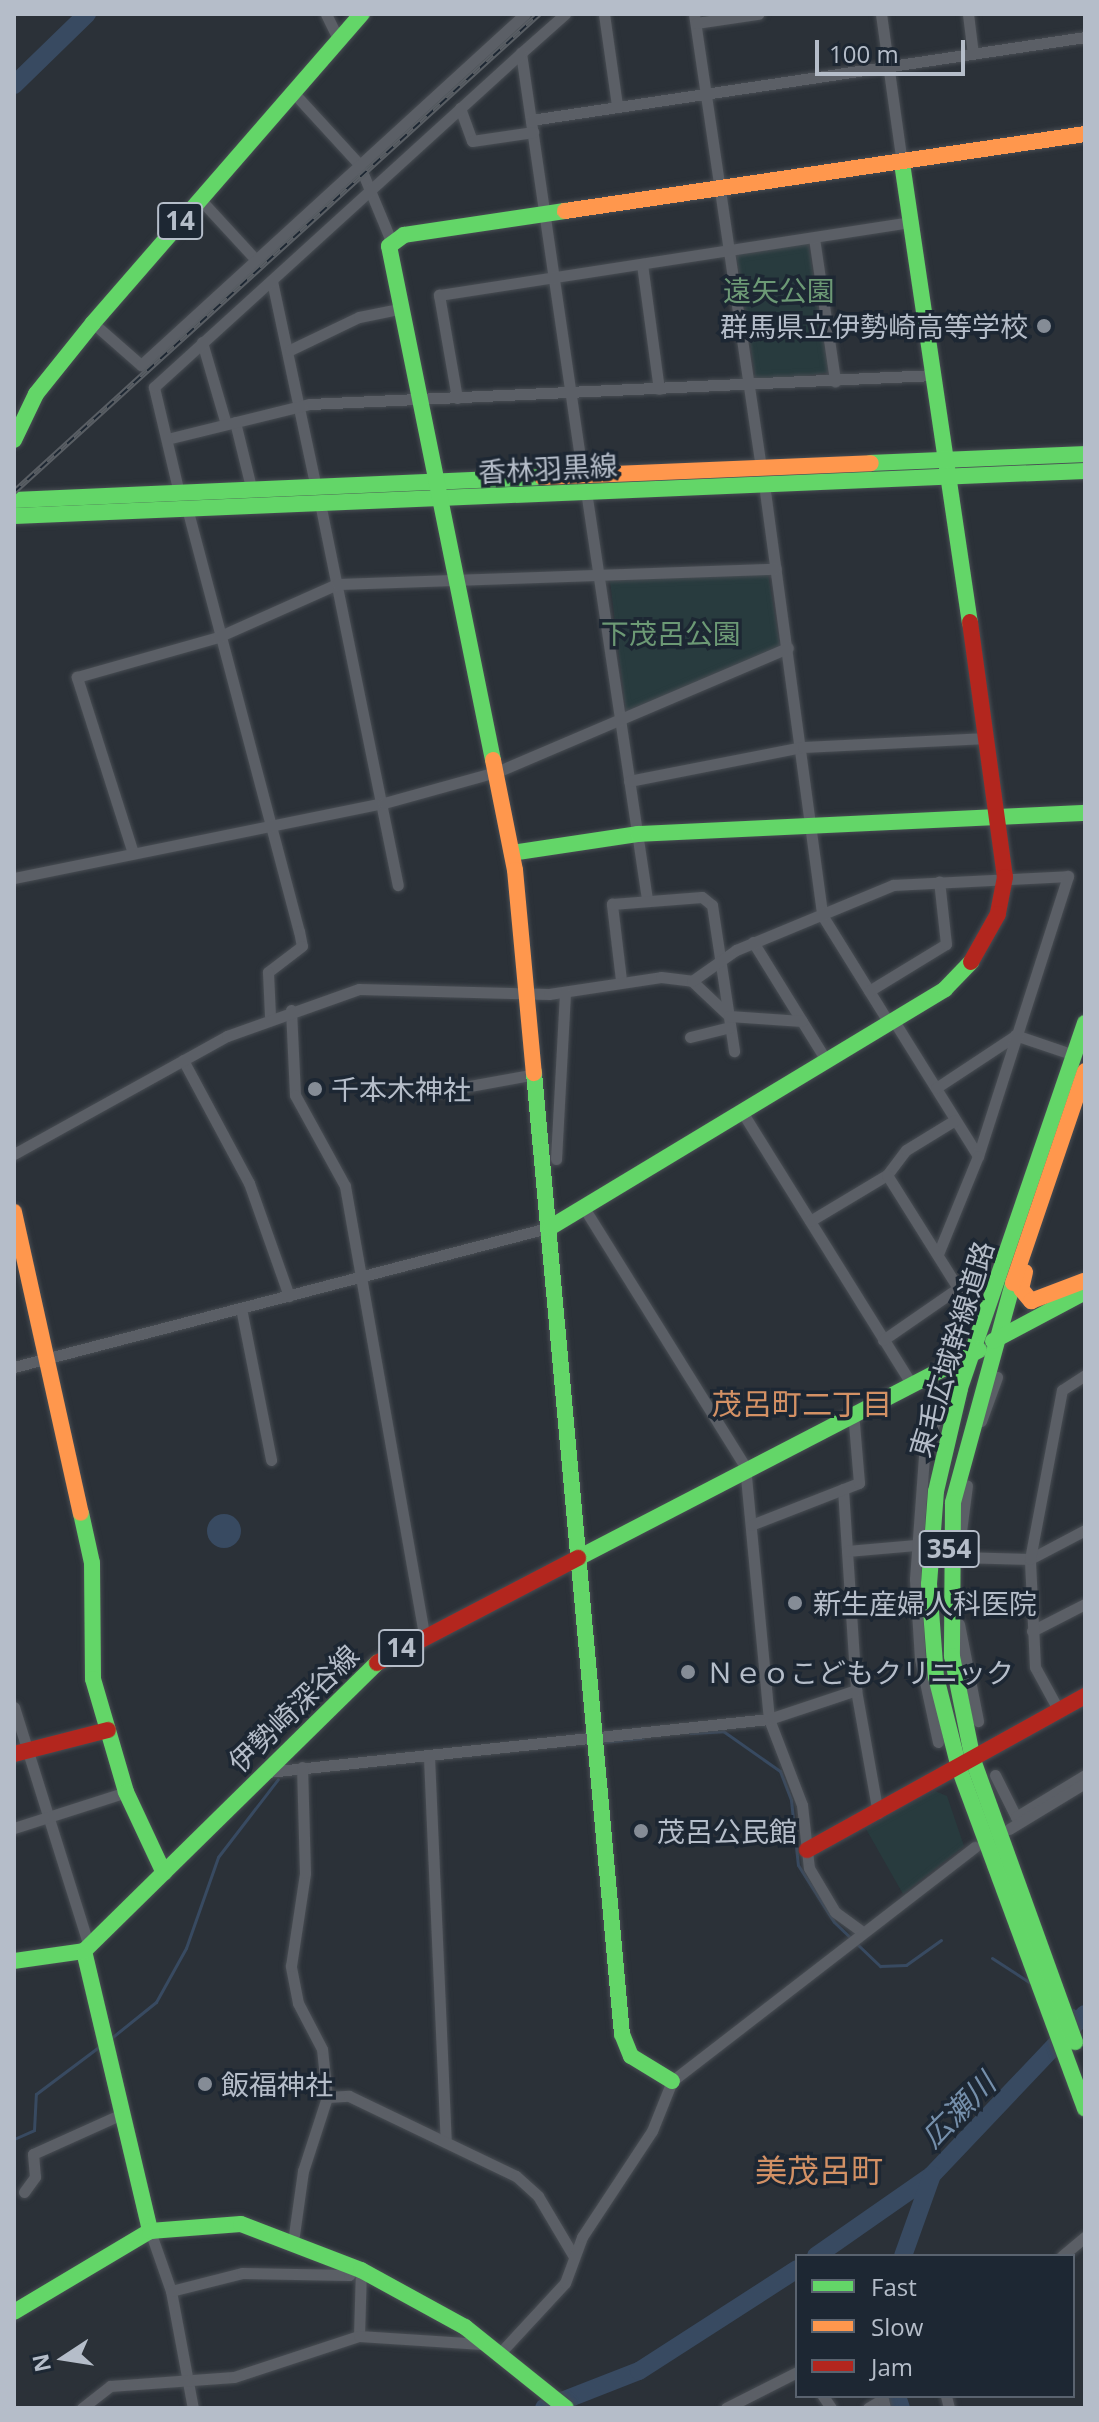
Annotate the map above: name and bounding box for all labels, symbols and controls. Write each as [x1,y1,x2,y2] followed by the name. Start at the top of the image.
[819,24,969,74] scale bar
[829,37,899,70] text: 100 m
[156,199,204,243] road number: 14
[723,273,835,307] park label: 遠矢公園
[720,309,1028,343] place label: 群馬県立伊勢崎高等学校
[1035,317,1053,335] marker: 群馬県立伊勢崎高等学校
[477,448,619,488] street label: 香林羽黒線
[601,616,741,650] park label: 下茂呂公園
[331,1072,471,1106] place label: 千本木神社
[306,1080,324,1098] marker: 千本木神社
[902,1237,1000,1461] street label: 東毛広域幹線道路
[712,1386,892,1422] district label: 茂呂町二丁目
[917,1527,981,1571] road number: 354
[813,1586,1037,1620] place label: 新生産婦人科医院
[784,1592,806,1614] marker: 新生産婦人科医院
[377,1626,425,1670] road number: 14
[221,1638,365,1778] street label: 伊勢崎深谷線
[706,1655,1014,1689] place label: Ｎｅｏこどもクリニック
[677,1661,699,1683] marker: Ｎｅｏこどもクリニック
[657,1814,797,1848] place label: 茂呂公民館
[632,1822,650,1840] marker: 茂呂公民館
[913,2065,1003,2155] water label: 広瀬川
[221,2067,333,2101] place label: 飯福神社
[196,2075,214,2093] marker: 飯福神社
[755,2151,883,2189] district label: 美茂呂町
[795,2254,1075,2398] legend
[871,2270,917,2303] text: Fast
[871,2310,923,2343] text: Slow
[24,2318,104,2398] north arrow
[871,2350,913,2383] text: Jam
[24,2351,57,2375] text: N

